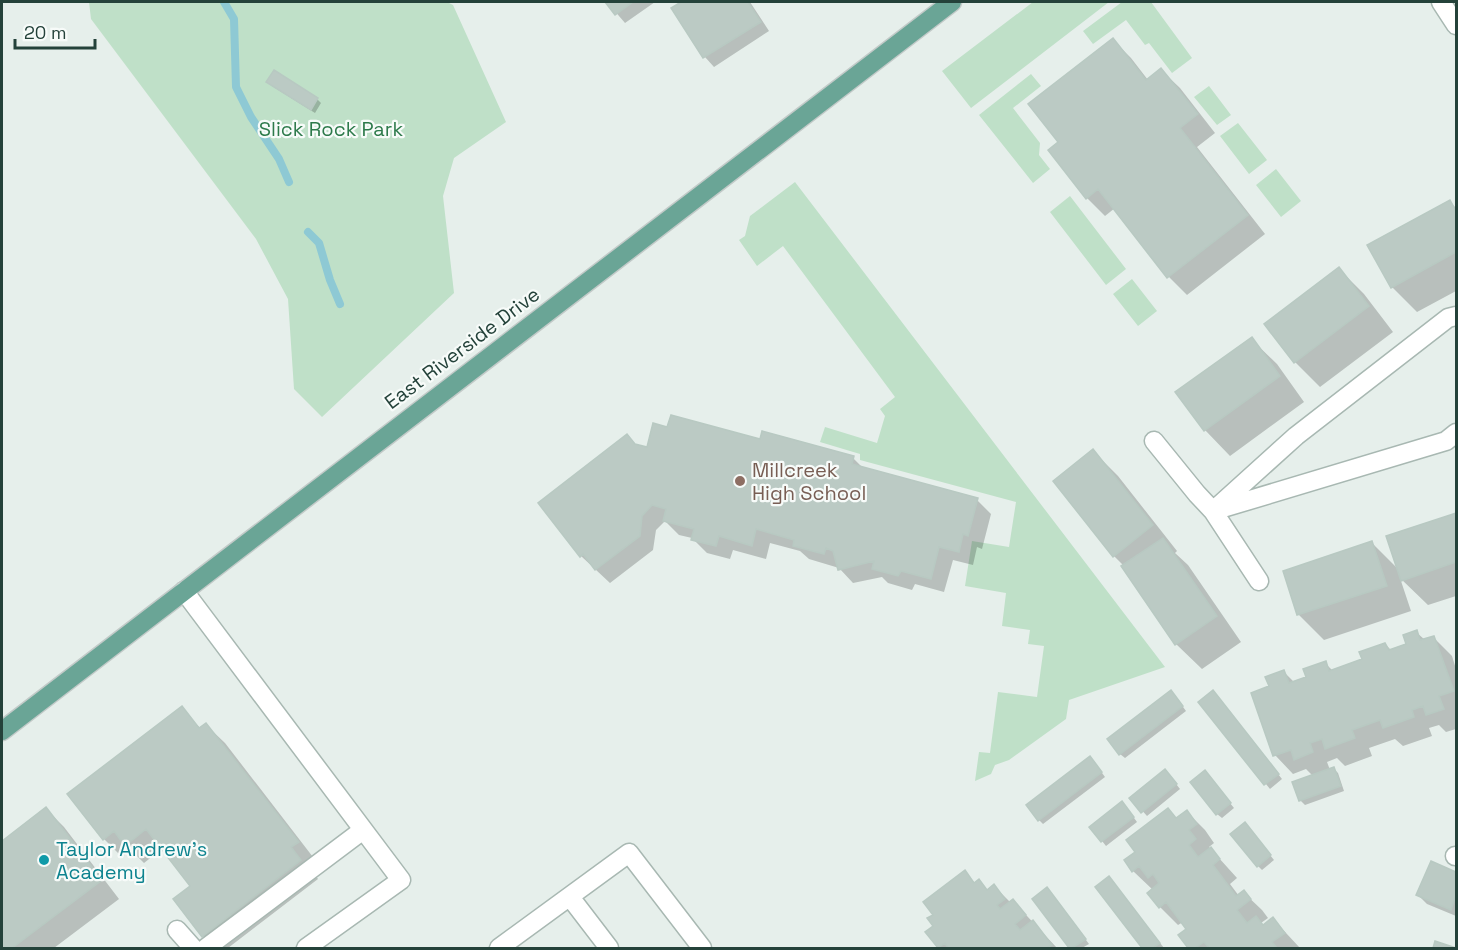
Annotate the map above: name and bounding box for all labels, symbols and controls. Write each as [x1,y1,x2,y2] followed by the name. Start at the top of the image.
[15,12,94,50] scale bar
[24,21,67,44] text: 20 m
[259,116,403,142] park label: Slick Rock Park
[379,281,545,415] street label: East Riverside Drive
[752,457,866,506] place label: Millcreek High School
[733,474,747,488] marker: Millcreek High School
[56,836,207,885] place label: Taylor Andrew's Academy
[37,853,51,867] marker: Taylor Andrew's Academy

